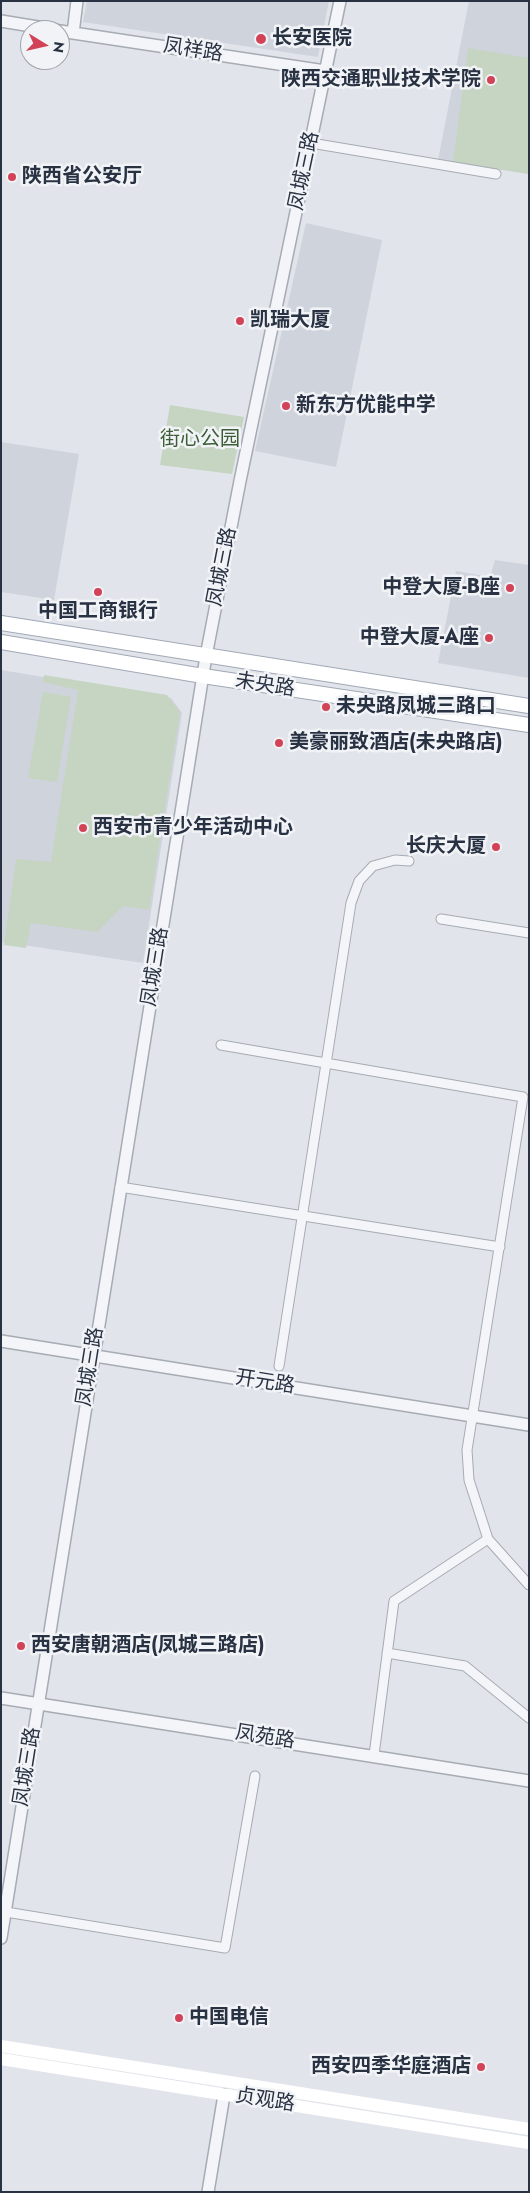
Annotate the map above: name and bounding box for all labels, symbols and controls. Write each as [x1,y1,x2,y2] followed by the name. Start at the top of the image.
[20,20,70,70] north arrow
[272,27,352,51] place label: 长安医院
[254,32,268,46] marker: 长安医院
[161,34,225,68] street label: 凤祥路
[48,40,70,54] text: N
[281,68,481,92] place label: 陕西交通职业技术学院
[485,74,497,86] marker: 陕西交通职业技术学院
[285,129,325,213] street label: 凤城三路
[22,165,142,189] place label: 陕西省公安厅
[6,171,18,183] marker: 陕西省公安厅
[250,309,330,333] place label: 凯瑞大厦
[234,315,246,327] marker: 凯瑞大厦
[296,394,436,418] place label: 新东方优能中学
[280,400,292,412] marker: 新东方优能中学
[160,428,240,452] park label: 街心公园
[204,525,242,609] street label: 凤城三路
[382,576,500,600] place label: 中登大厦-B座
[504,582,516,594] marker: 中登大厦-B座
[92,586,104,598] marker: 中国工商银行
[38,600,158,624] place label: 中国工商银行
[360,626,479,650] place label: 中登大厦-A座
[483,632,495,644] marker: 中登大厦-A座
[233,669,297,703] street label: 未央路
[336,695,496,719] place label: 未央路凤城三路口
[320,701,332,713] marker: 未央路凤城三路口
[289,731,503,755] place label: 美豪丽致酒店(未央路店)
[273,737,285,749] marker: 美豪丽致酒店(未央路店)
[93,816,293,840] place label: 西安市青少年活动中心
[77,822,89,834] marker: 西安市青少年活动中心
[406,835,486,859] place label: 长庆大厦
[490,841,502,853] marker: 长庆大厦
[138,926,174,1008] street label: 凤城三路
[73,1326,109,1408] street label: 凤城三路
[233,1366,297,1400] street label: 开元路
[31,1634,265,1658] place label: 西安唐朝酒店(凤城三路店)
[15,1640,27,1652] marker: 西安唐朝酒店(凤城三路店)
[233,1721,297,1755] street label: 凤苑路
[10,1726,46,1808] street label: 凤城三路
[189,2006,269,2030] place label: 中国电信
[173,2012,185,2024] marker: 中国电信
[311,2055,471,2079] place label: 西安四季华庭酒店
[475,2061,487,2073] marker: 西安四季华庭酒店
[233,2084,297,2118] street label: 贞观路

